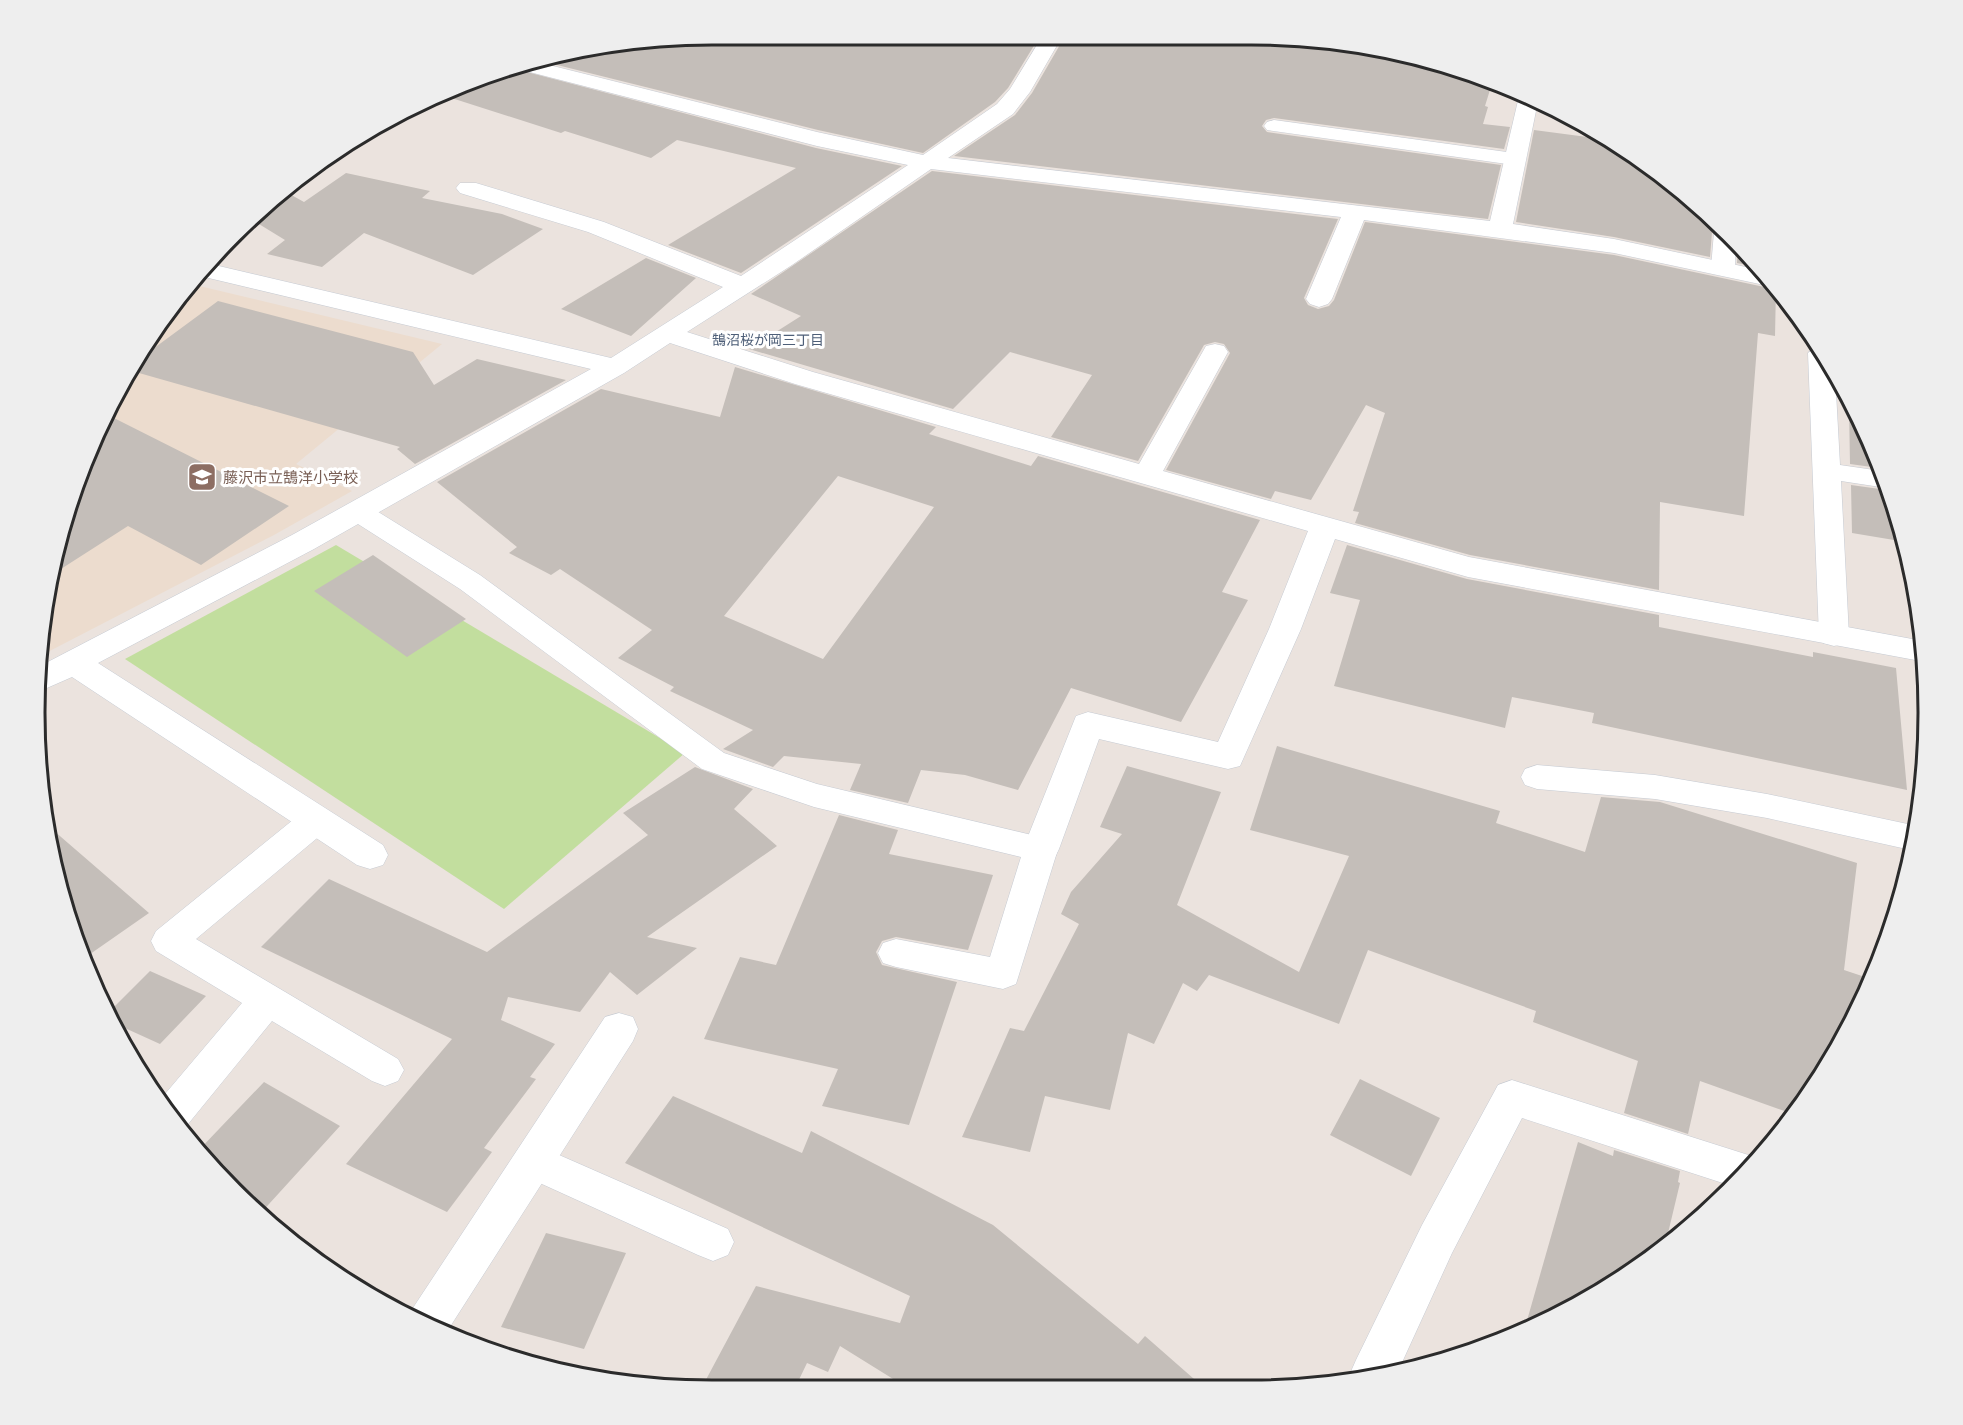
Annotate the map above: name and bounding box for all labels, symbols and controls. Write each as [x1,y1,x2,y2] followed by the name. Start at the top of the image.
[712,332,824,348] district label: 鵠沼桜が岡三丁目
[186,461,218,493] school or university icon: 藤沢市立鵠洋小学校
[223,469,358,486] place label: 藤沢市立鵠洋小学校

